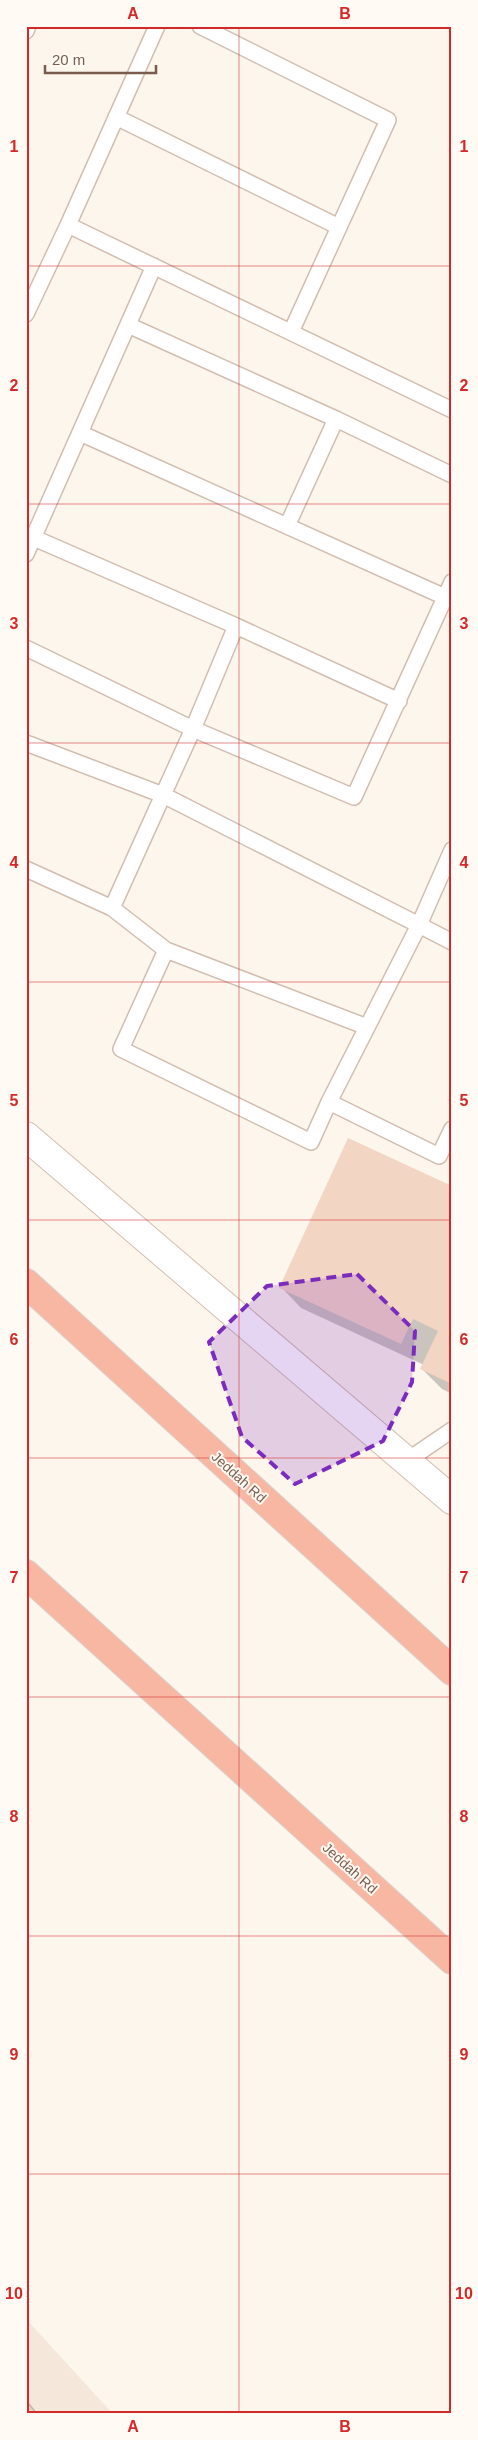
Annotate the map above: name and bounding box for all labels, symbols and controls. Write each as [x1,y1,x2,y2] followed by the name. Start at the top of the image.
[127,5,139,22] text: A
[339,5,351,22] text: B
[45,42,156,74] scale bar
[52,51,85,68] text: 20 m
[10,138,19,155] text: 1
[460,138,469,155] text: 1
[10,377,19,394] text: 2
[460,377,469,394] text: 2
[10,615,19,632] text: 3
[460,615,469,632] text: 3
[10,854,19,871] text: 4
[460,854,469,871] text: 4
[10,1092,19,1109] text: 5
[460,1092,469,1109] text: 5
[10,1331,19,1348] text: 6
[460,1331,469,1348] text: 6
[208,1448,270,1506] street label: Jeddah Rd
[10,1569,19,1586] text: 7
[460,1569,469,1586] text: 7
[10,1808,19,1825] text: 8
[460,1808,469,1825] text: 8
[319,1839,381,1897] street label: Jeddah Rd
[10,2046,19,2063] text: 9
[460,2046,469,2063] text: 9
[5,2285,23,2302] text: 10
[455,2285,473,2302] text: 10
[127,2418,139,2435] text: A
[339,2418,351,2435] text: B

